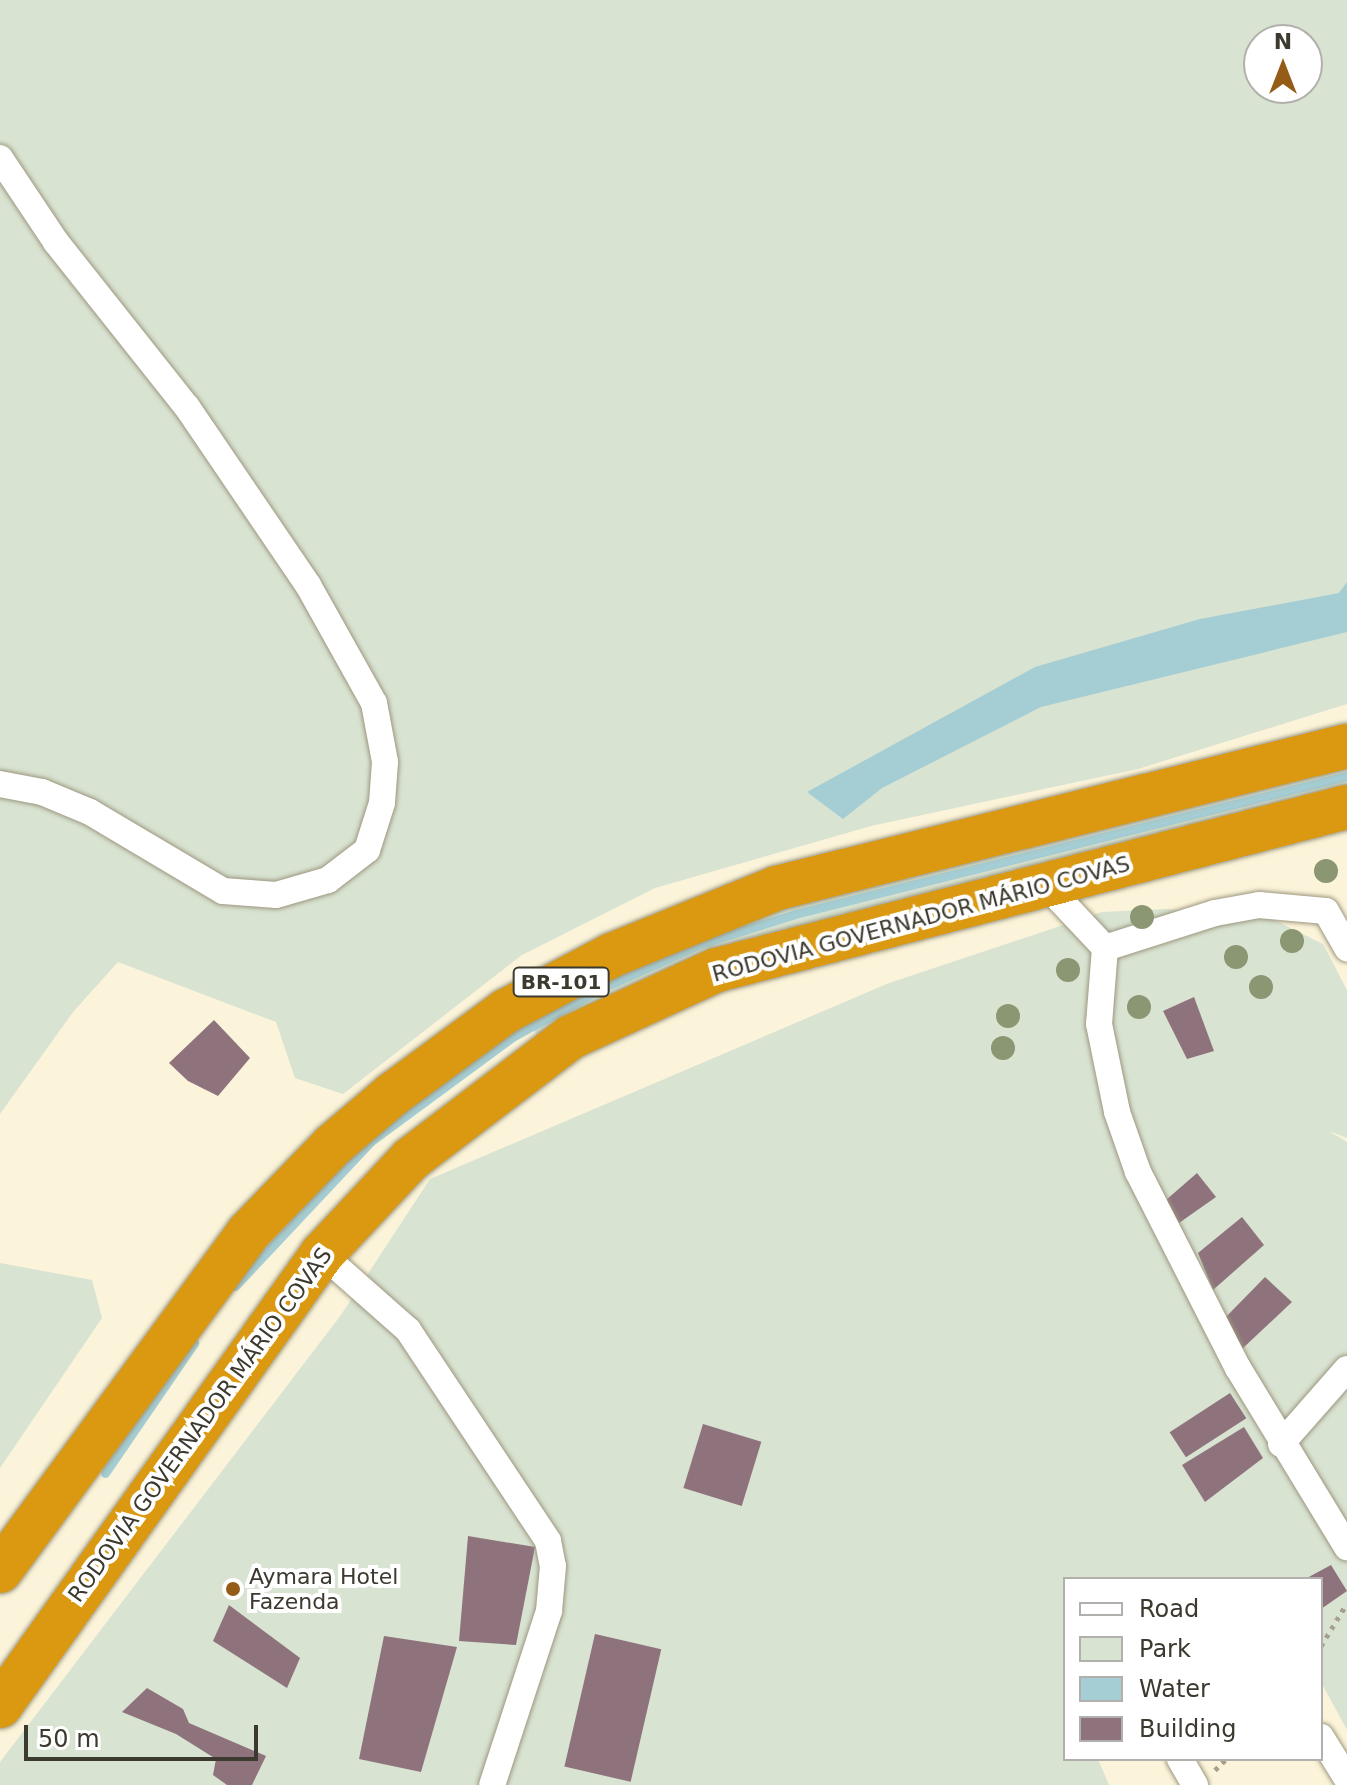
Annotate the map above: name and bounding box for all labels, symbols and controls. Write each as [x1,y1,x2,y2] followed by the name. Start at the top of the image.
[1243,24,1323,104] north arrow
[1274,29,1292,54] text: N
[709,850,1133,988] street label: RODOVIA GOVERNADOR MÁRIO COVAS
[511,966,611,998] road number: BR-101
[63,1243,337,1607] street label: RODOVIA GOVERNADOR MÁRIO COVAS
[249,1563,398,1614] place label: Aymara Hotel Fazenda
[1063,1577,1323,1761] legend
[224,1580,242,1598] marker: Aymara Hotel Fazenda
[1139,1595,1199,1623] text: Road
[1139,1635,1191,1663] text: Park
[1139,1675,1210,1703] text: Water
[28,1709,262,1759] scale bar
[1139,1715,1236,1743] text: Building
[38,1725,100,1753] text: 50 m

